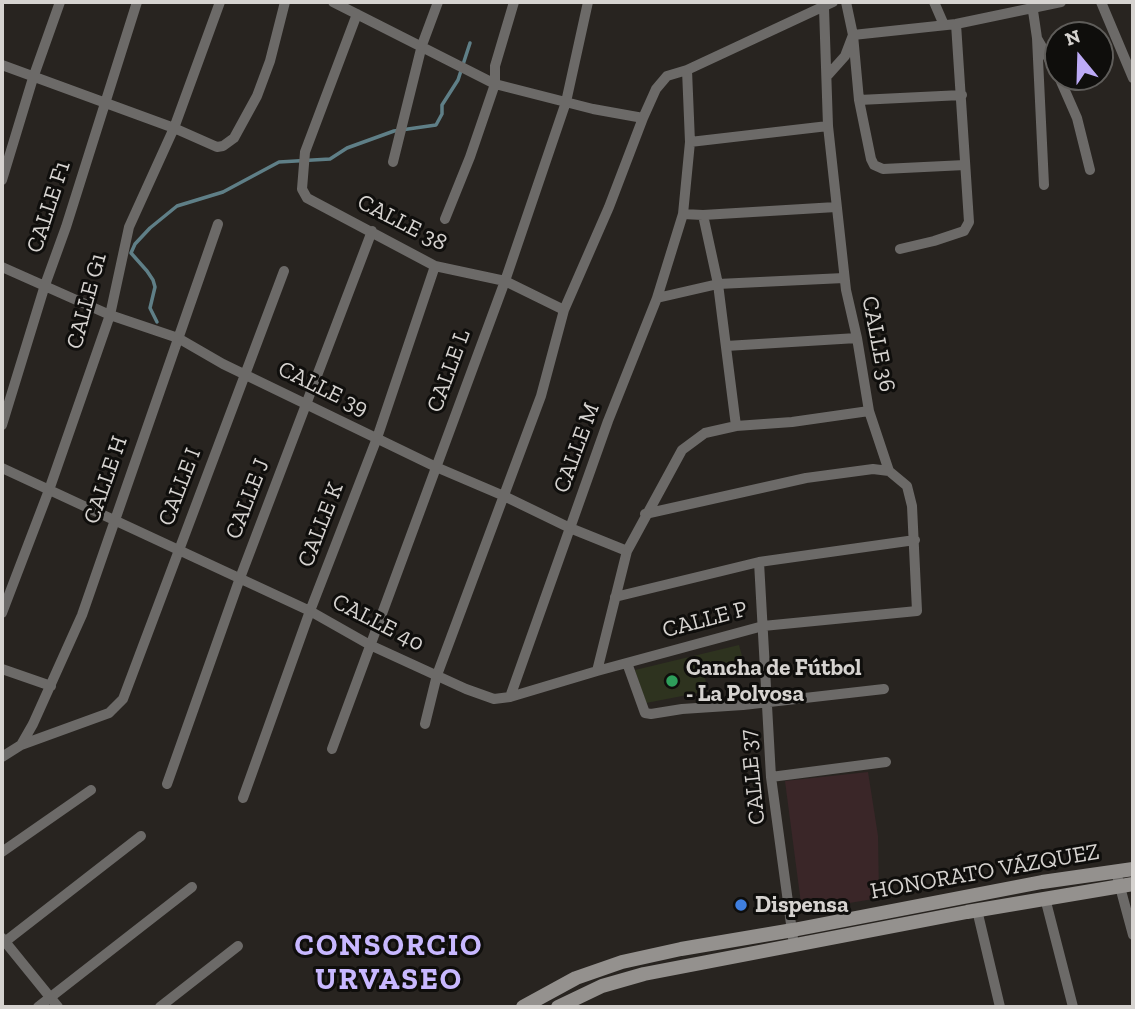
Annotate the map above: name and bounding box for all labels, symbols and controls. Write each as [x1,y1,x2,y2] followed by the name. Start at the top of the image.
[1044,21,1114,91] north arrow
[1062,24,1083,51] text: N
[21,157,77,257] street label: CALLE F1
[352,189,452,257] street label: CALLE 38
[61,250,113,352] street label: CALLE G1
[855,294,901,394] street label: CALLE 36
[421,326,477,416] street label: CALLE L
[273,355,373,423] street label: CALLE 39
[548,399,606,497] street label: CALLE M
[78,433,134,527] street label: CALLE H
[153,444,207,530] street label: CALLE I
[220,455,276,543] street label: CALLE J
[292,479,350,571] street label: CALLE K
[328,588,428,658] street label: CALLE 40
[660,595,750,645] street label: CALLE P
[686,654,862,708] place label: Cancha de Fútbol - La Polvosa
[664,673,680,689] marker: Cancha de Fútbol - La Polvosa
[734,728,772,826] street label: CALLE 37
[868,838,1102,906] street label: HONORATO VÁZQUEZ
[755,891,849,919] place label: Dispensa
[733,897,749,913] marker: Dispensa
[296,928,482,998] district label: CONSORCIO URVASEO

